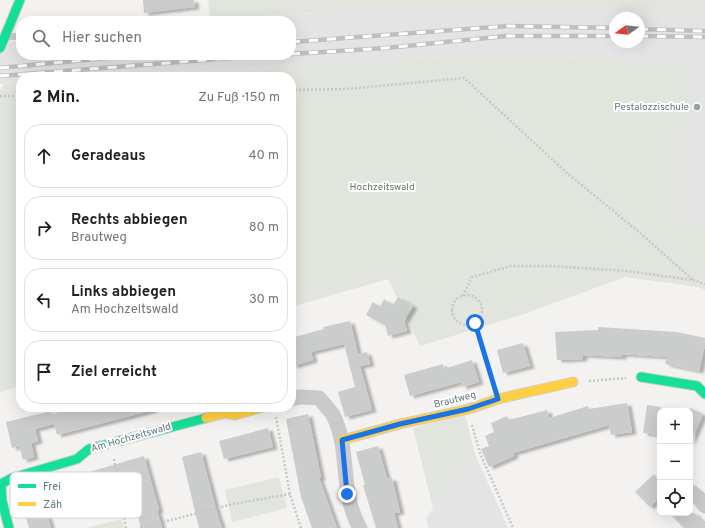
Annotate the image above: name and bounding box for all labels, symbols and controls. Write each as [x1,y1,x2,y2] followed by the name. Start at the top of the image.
[609,12,645,48] north arrow
[16,16,296,60] search box
[30,27,52,49] icon: search
[62,29,142,48] text: Hier suchen
[32,87,80,109] text: 2 Min.
[198,90,280,106] text: Zu Fuß · 150 m
[614,101,689,114] place label: Pestalozzischule
[692,102,702,112] marker: Pestalozzischule
[33,145,55,167] icon: ahead
[71,147,146,166] text: Geradeaus
[249,148,279,164] text: 40 m
[349,181,415,194] park label: Hochzeitswald
[71,211,188,230] text: Rechts abbiegen
[33,217,55,239] icon: right
[249,220,279,236] text: 80 m
[71,230,127,246] text: Brautweg
[71,283,176,302] text: Links abbiegen
[33,289,55,311] icon: left
[249,292,279,308] text: 30 m
[71,302,179,318] text: Am Hochzeitswald
[466,314,484,332] route start
[33,361,55,383] icon: arrive
[71,363,157,382] text: Ziel erreicht
[433,388,477,412] street label: Brautweg
[657,408,693,516] map controls
[657,408,693,444] button: +
[89,420,173,456] street label: Am Hochzeitswald
[657,444,693,480] button: −
[10,472,142,518] legend
[43,480,61,494] text: Frei
[657,480,693,516] button: locate
[338,485,356,503] route end
[43,498,62,512] text: Zäh

